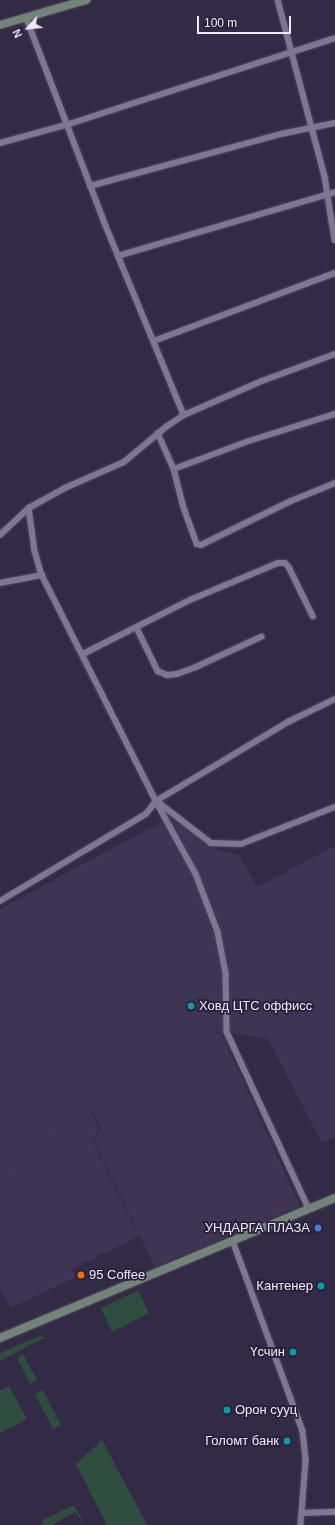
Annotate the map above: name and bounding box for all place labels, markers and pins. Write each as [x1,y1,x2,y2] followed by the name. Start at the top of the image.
[199,998,312,1014] place label: Ховд ЦТС оффисс
[186,1001,196,1011] marker: Ховд ЦТС оффисс
[205,1220,310,1236] place label: УНДАРГА ПЛАЗА
[313,1223,323,1233] marker: УНДАРГА ПЛАЗА
[89,1267,145,1283] place label: 95 Coffee
[76,1270,86,1280] marker: 95 Coffee
[256,1278,313,1294] place label: Кантенер
[316,1281,326,1291] marker: Кантенер
[250,1344,285,1360] place label: Үсчин
[288,1347,298,1357] marker: Үсчин
[235,1402,297,1418] place label: Орон сууц
[222,1405,232,1415] marker: Орон сууц
[205,1433,279,1449] place label: Голомт банк
[282,1436,292,1446] marker: Голомт банк

